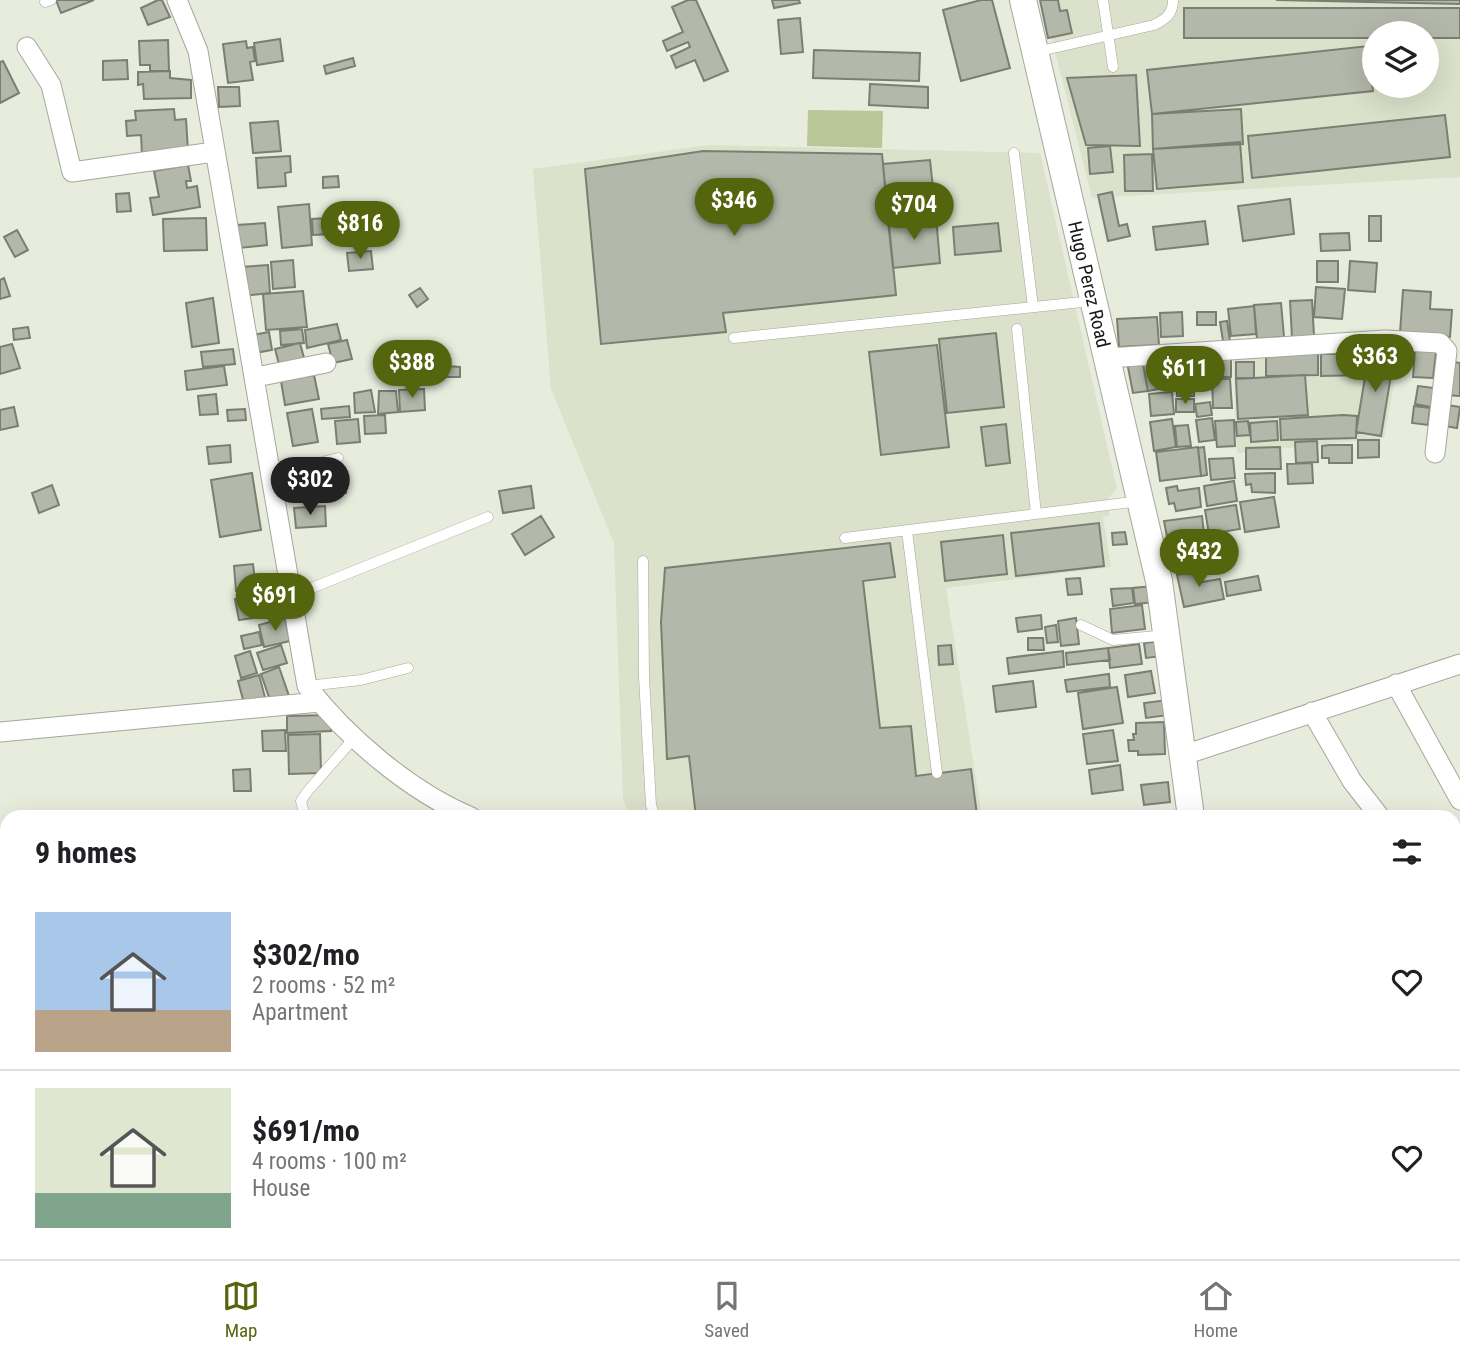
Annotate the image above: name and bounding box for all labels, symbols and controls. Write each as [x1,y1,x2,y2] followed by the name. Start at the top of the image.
[1362,21,1439,98] map controls
[1362,21,1439,98] button: layers
[693,178,775,238] pin: $346
[873,182,955,242] pin: $704
[711,187,757,214] text: $346
[891,191,937,218] text: $704
[319,202,401,261] pin: $816
[337,210,383,237] text: $816
[1064,219,1115,350] street label: Hugo Perez Road
[1334,334,1416,394] pin: $363
[371,340,453,400] pin: $388
[1352,343,1398,370] text: $363
[1144,346,1226,406] pin: $611
[389,349,435,376] text: $388
[1162,355,1208,382] text: $611
[269,458,351,517] pin: $302
[287,466,333,493] text: $302
[1158,530,1240,589] pin: $432
[1176,538,1222,565] text: $432
[234,574,316,633] pin: $691
[252,582,298,609] text: $691
[1388,833,1426,871] icon: filters
[35,835,137,870] text: 9 homes
[252,937,360,972] text: $302/mo
[91,940,175,1024] icon: home
[1388,963,1426,1001] icon: heart
[252,972,395,999] text: 2 rooms · 52 m²
[252,999,348,1026] text: Apartment
[252,1113,360,1148] text: $691/mo
[91,1116,175,1200] icon: home
[1388,1139,1426,1177] icon: heart
[252,1148,407,1175] text: 4 rooms · 100 m²
[252,1175,310,1202] text: House
[222,1277,260,1342] tab: Map
[704,1277,749,1342] tab: Saved
[1193,1277,1238,1342] tab: Home

